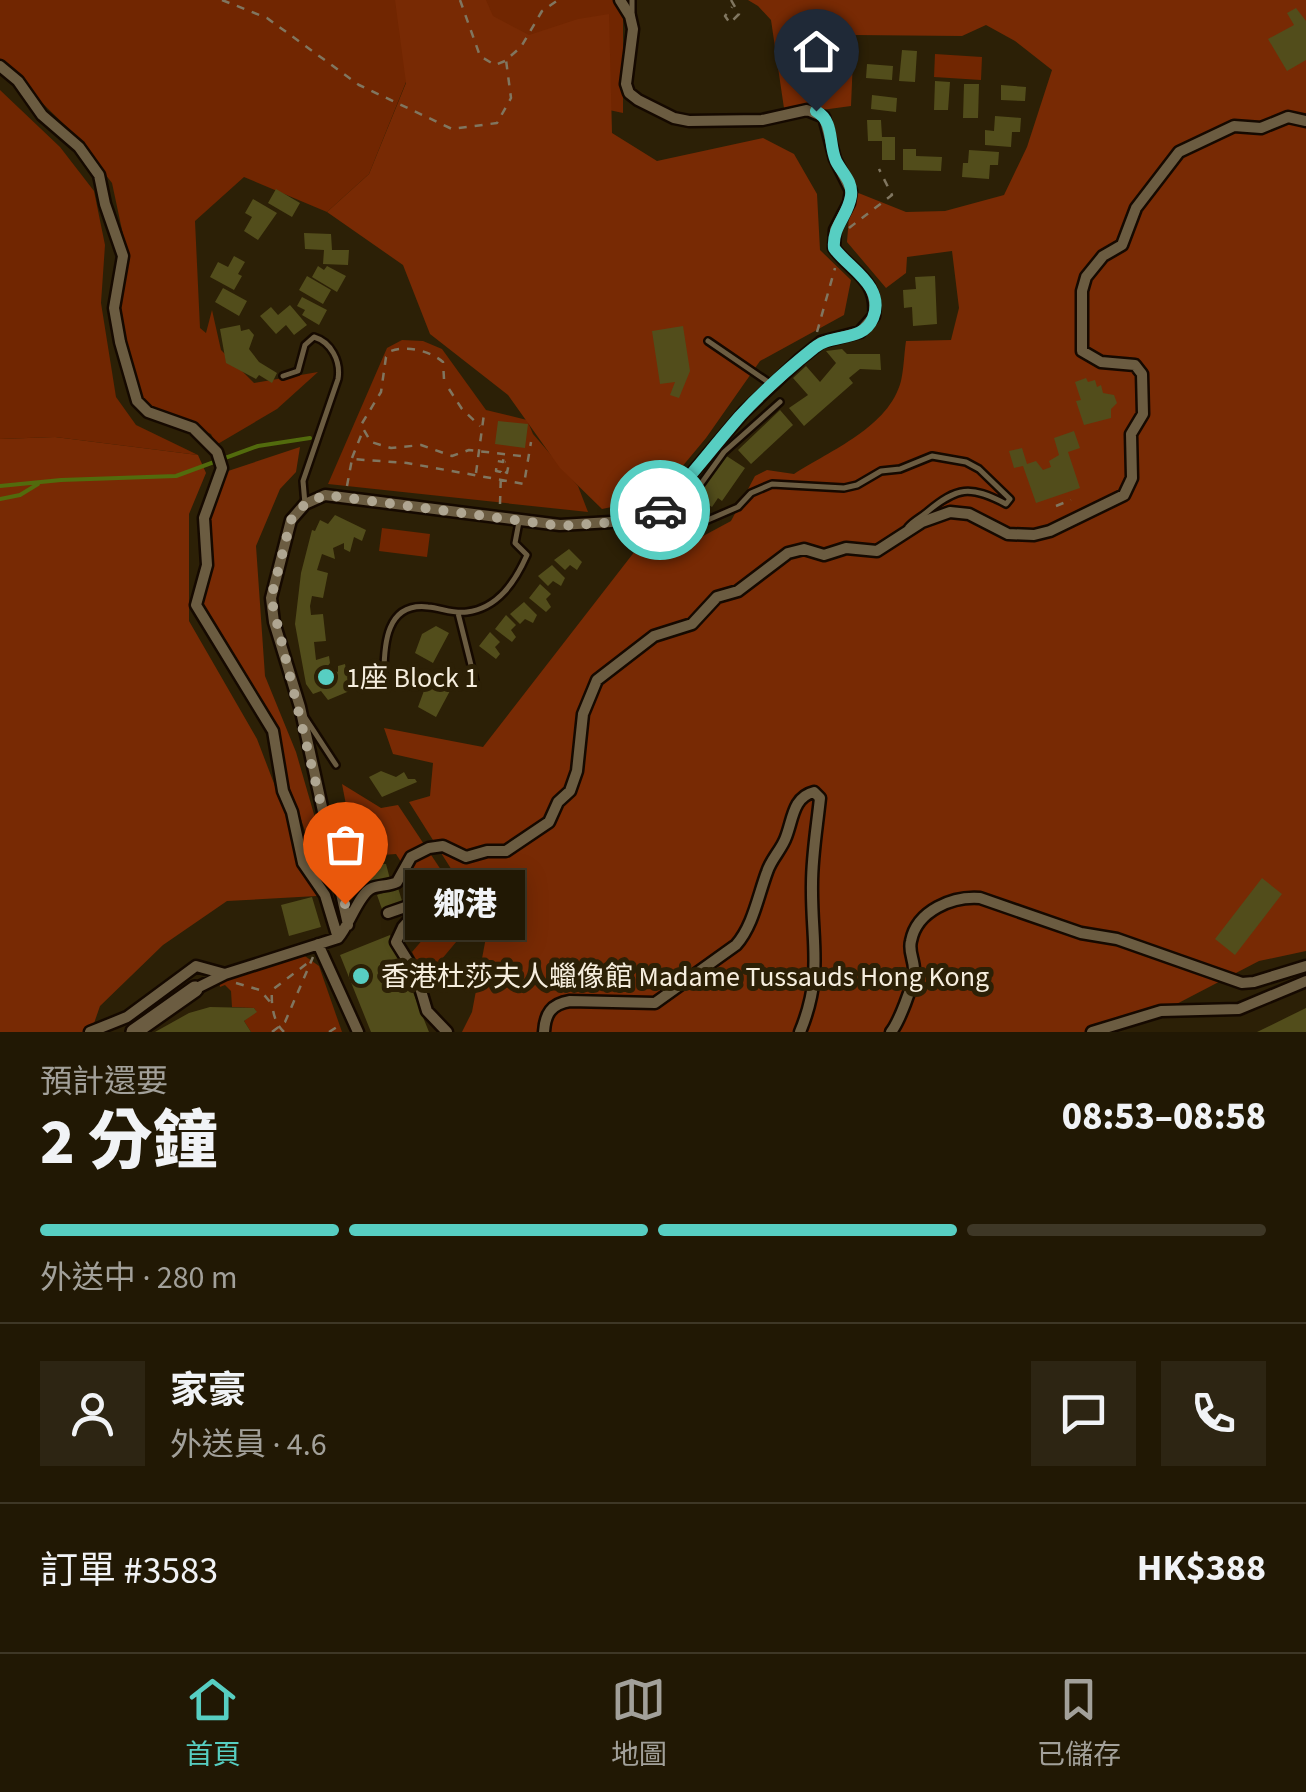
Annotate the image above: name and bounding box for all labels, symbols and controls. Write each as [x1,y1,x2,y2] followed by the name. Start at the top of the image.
[774,9,859,112] pin
[789,24,844,79] icon: home
[610,460,710,560] courier
[633,483,688,538] icon: car
[346,658,478,698] place label: 1座 Block 1
[315,666,337,688] marker: 1座 Block 1
[303,802,388,905] pin
[318,817,373,872] icon: bag
[405,869,525,939] callout: 鄉港
[433,882,497,928] text: 鄉港
[381,957,989,997] place label: 香港杜莎夫人蠟像館 Madame Tussauds Hong Kong
[350,965,372,987] marker: 香港杜莎夫人蠟像館 Madame Tussauds Hong Kong
[40,1059,168,1105] text: 預計還要
[1062,1090,1266,1144] text: 08:53–08:58
[40,1096,218,1189] text: 2 分鐘
[40,1255,237,1301] text: 外送中 · 280 m
[40,1361,145,1466] button: person
[1031,1361,1136,1466] button: chat
[1161,1361,1266,1466] button: phone
[170,1364,246,1418] text: 家豪
[170,1422,327,1468] text: 外送員 · 4.6
[1137,1541,1266,1595] text: HK$388
[40,1544,218,1598] text: 訂單 #3583
[185,1672,241,1775] tab: 首頁
[611,1672,667,1775] tab: 地圖
[1037,1672,1121,1775] tab: 已儲存

